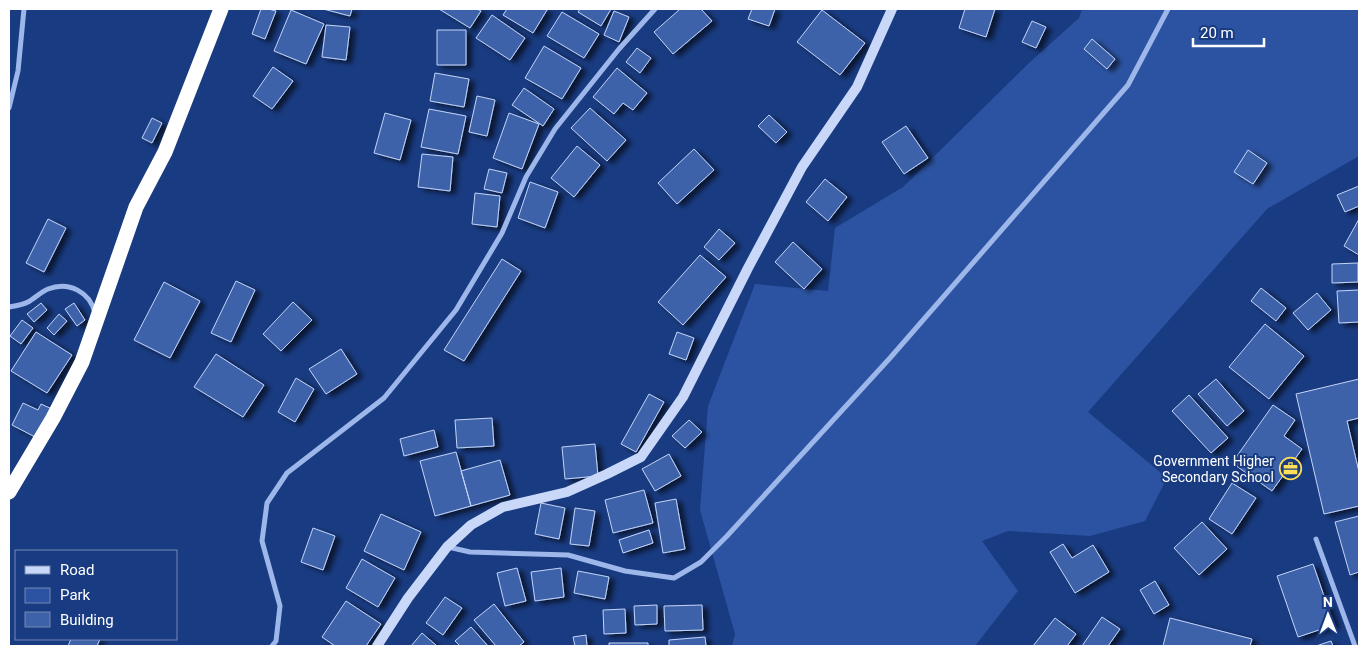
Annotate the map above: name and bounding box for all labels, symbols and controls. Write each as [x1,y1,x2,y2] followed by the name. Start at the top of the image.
[1193,15,1264,47] scale bar
[1200,24,1234,42] text: 20 m
[1153,453,1274,485] place label: Government Higher Secondary School
[1278,457,1302,481] office icon: Government Higher Secondary School
[15,550,178,640] legend
[60,561,94,579] text: Road
[60,586,91,604] text: Park
[1303,590,1353,640] north arrow
[1323,594,1333,610] text: N
[60,611,114,629] text: Building

